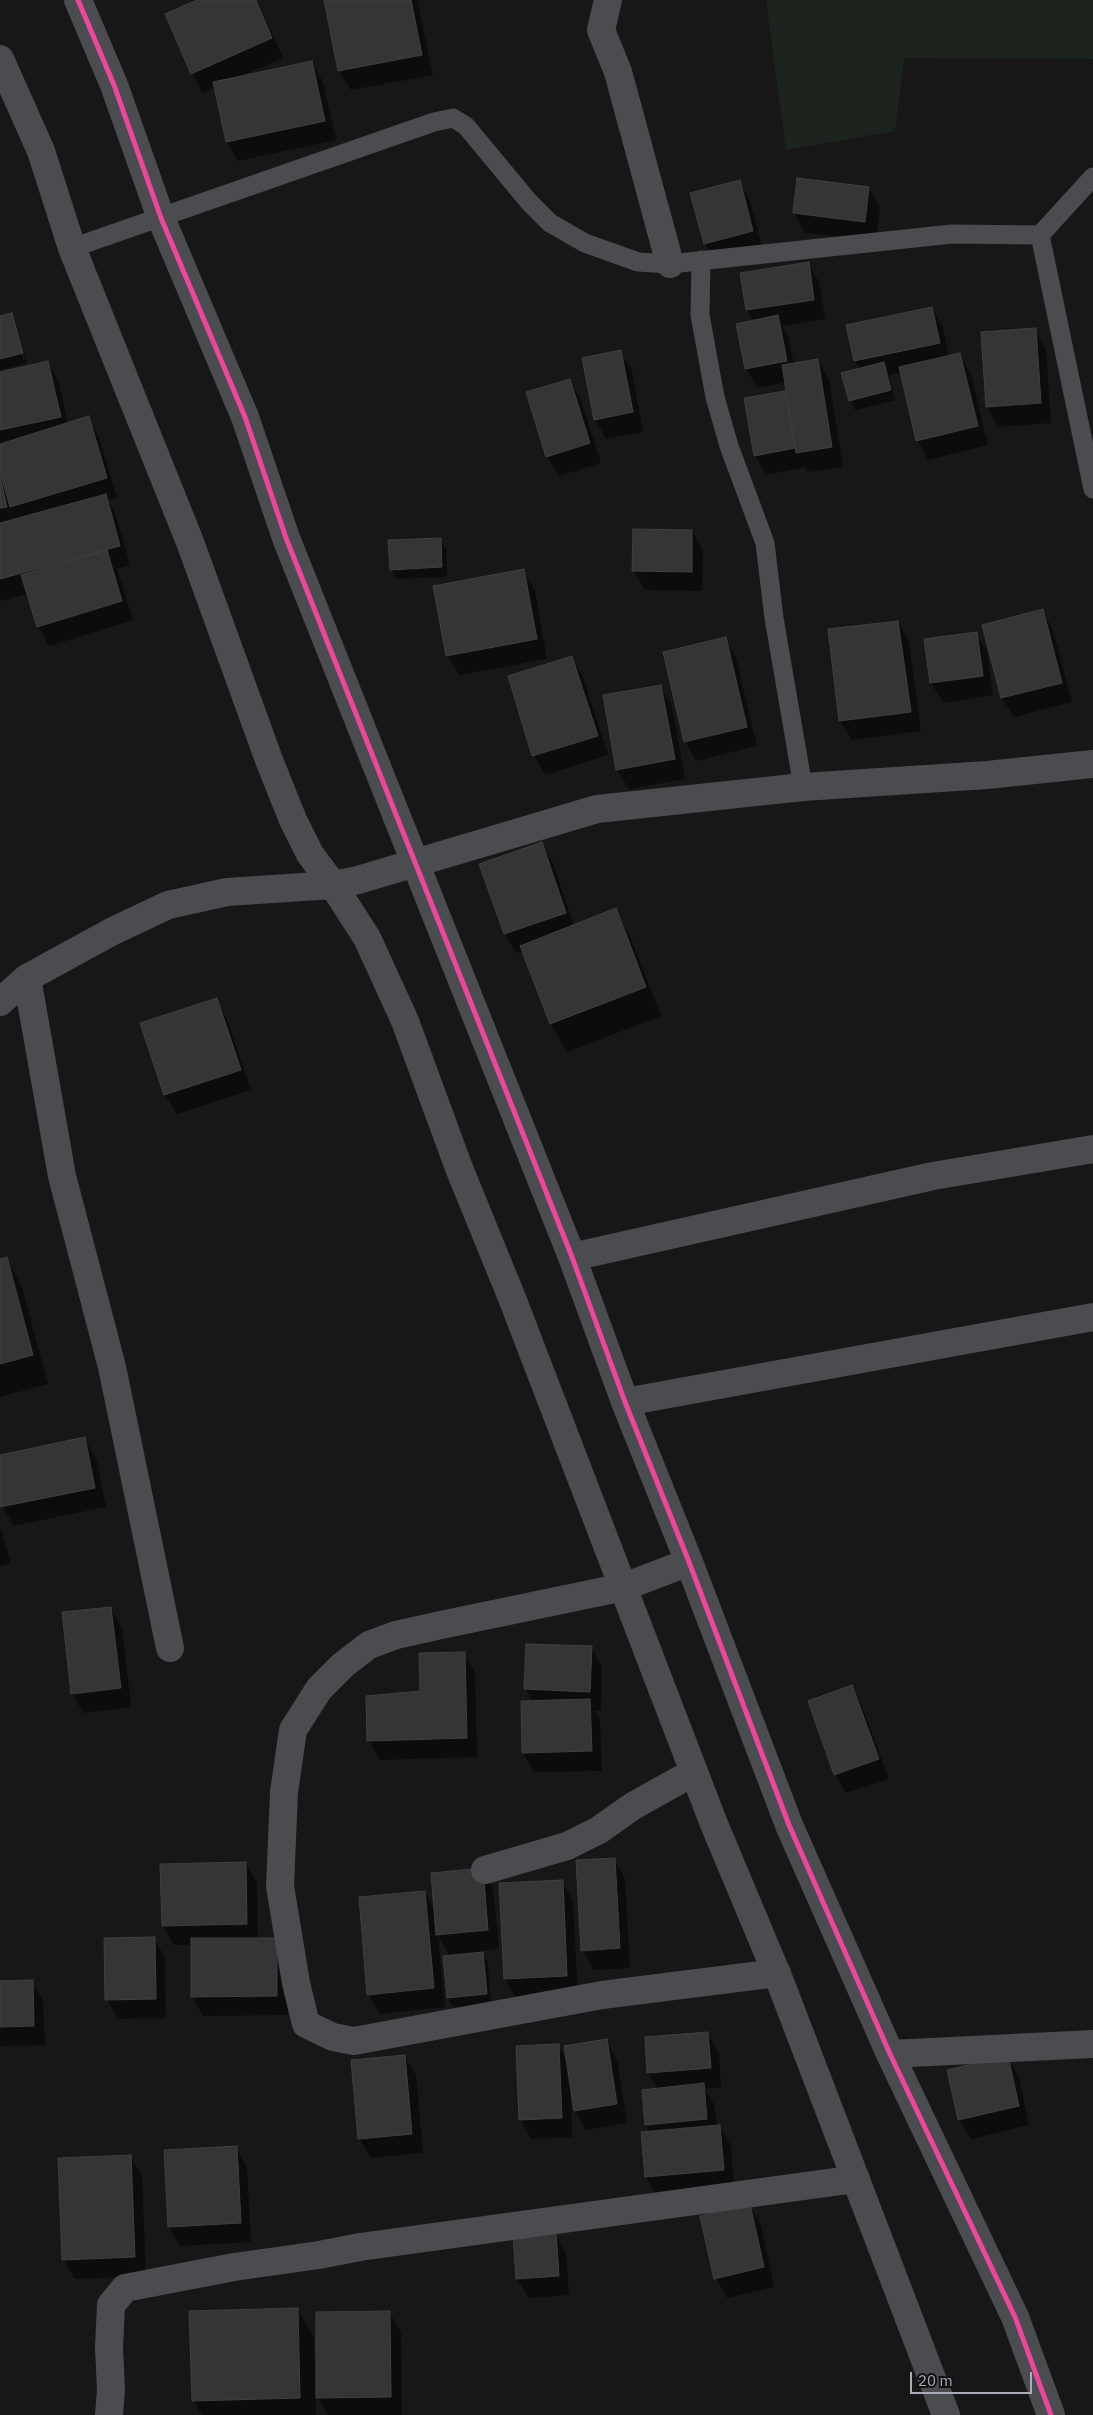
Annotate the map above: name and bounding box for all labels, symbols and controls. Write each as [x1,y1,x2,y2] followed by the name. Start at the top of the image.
[913,2362,1036,2394] scale bar
[918,2371,953,2390] text: 20 m

